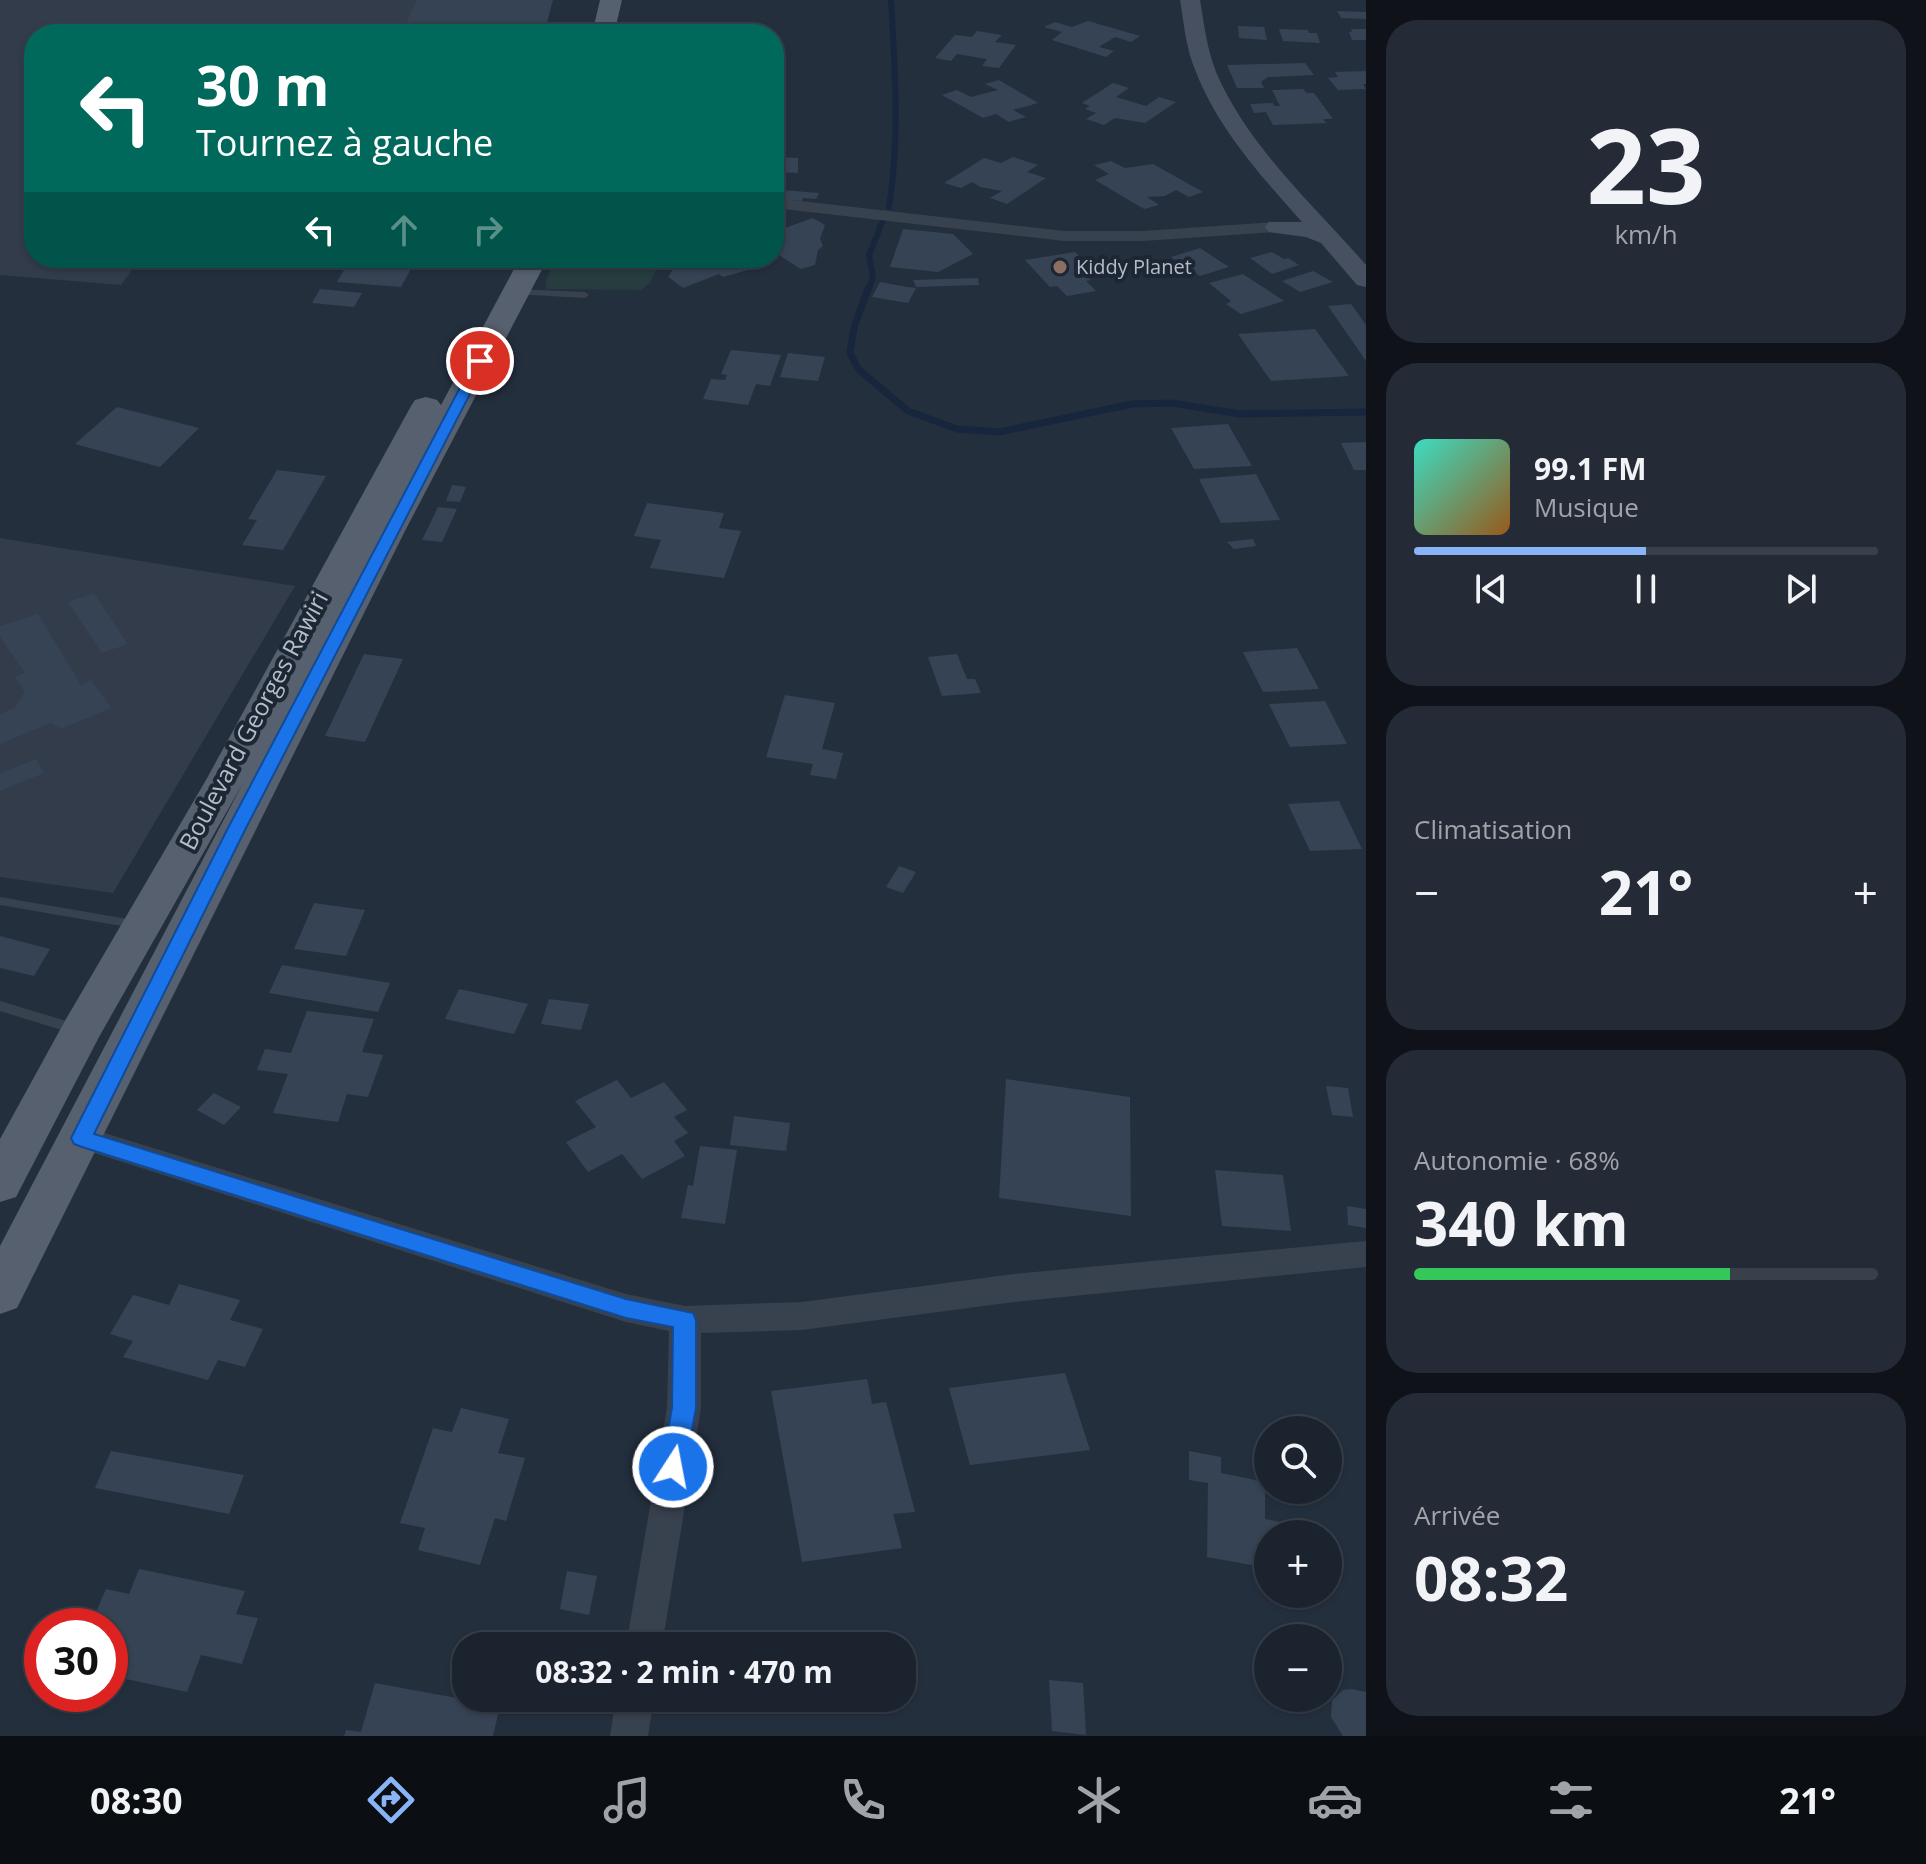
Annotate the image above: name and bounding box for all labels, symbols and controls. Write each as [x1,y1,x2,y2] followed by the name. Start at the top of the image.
[196,46,330,122] text: 30 m
[64,56,168,160] icon: left
[1587,93,1705,234] text: 23
[196,118,493,167] text: Tournez à gauche
[298,208,342,252] icon: left
[382,208,426,252] icon: ahead
[466,208,510,252] icon: right
[1614,216,1678,252] text: km/h
[1076,253,1192,280] place label: Kiddy Planet
[1051,258,1069,276] marker: Kiddy Planet
[446,327,514,395] pin
[458,339,502,383] icon: arrive
[1534,448,1647,489] text: 99.1 FM
[1534,489,1639,525] text: Musique
[1469,567,1513,611] icon: previous
[1624,567,1668,611] icon: pause
[1779,567,1823,611] icon: next
[170,585,335,855] street label: Boulevard Georges Rawiri
[1414,811,1572,847] text: Climatisation
[1599,851,1693,933] text: 21°
[1414,862,1439,922] text: −
[1853,862,1878,922] text: +
[1414,1142,1620,1178] text: Autonomie · 68%
[1414,1182,1629,1264] text: 340 km
[1254,1416,1342,1712] map controls
[1254,1416,1342,1504] button: search
[631,1425,715,1509] position arrow
[1414,1497,1500,1533] text: Arrivée
[1254,1520,1342,1608] button: +
[1414,1537,1568,1619] text: 08:32
[24,1608,128,1712] speed limit sign: 30
[1254,1624,1342,1712] button: −
[535,1651,833,1692] text: 08:32 · 2 min · 470 m
[363,1772,419,1828] icon: directions
[599,1772,655,1828] icon: music
[835,1772,891,1828] icon: phone
[1071,1772,1127,1828] icon: climate
[1307,1772,1363,1828] icon: car
[1543,1772,1599,1828] icon: filters
[90,1776,183,1825] text: 08:30
[1779,1776,1836,1825] text: 21°

